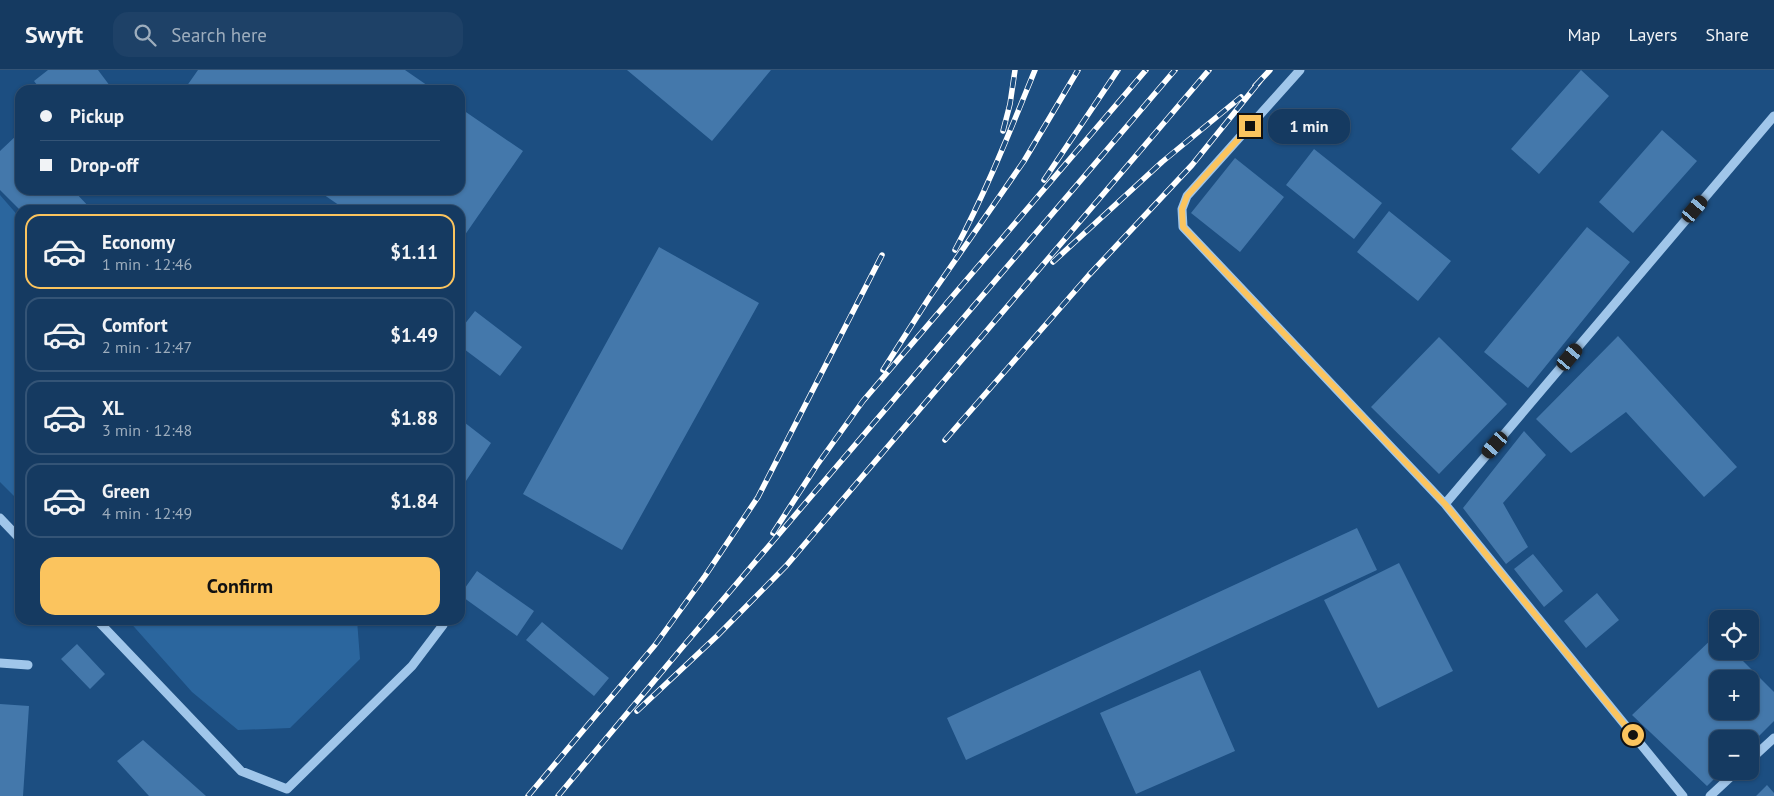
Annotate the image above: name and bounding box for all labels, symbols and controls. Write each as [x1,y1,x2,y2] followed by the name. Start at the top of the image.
[113,12,463,57] search box
[25,19,83,50] text: Swyft
[131,21,159,49] icon: search
[171,23,267,47] text: Search here
[1568,23,1600,46] text: Map
[1628,23,1677,46] text: Layers
[1705,23,1749,46] text: Share
[70,104,124,128] text: Pickup
[1268,108,1350,144] callout: 1 min
[1239,115,1261,137] route end
[1289,116,1329,136] text: 1 min
[70,153,138,177] text: Drop-off
[1679,193,1710,225] car
[42,229,87,274] icon: car
[102,230,175,254] text: Economy
[390,240,438,264] text: $1.11
[102,254,192,274] text: 1 min · 12:46
[42,312,87,357] icon: car
[102,313,168,337] text: Comfort
[390,323,438,347] text: $1.49
[102,337,192,357] text: 2 min · 12:47
[1554,341,1585,373] car
[42,395,87,440] icon: car
[102,396,124,420] text: XL
[390,406,438,430] text: $1.88
[102,420,192,440] text: 3 min · 12:48
[1479,429,1510,461] car
[42,478,87,523] icon: car
[102,479,150,503] text: Green
[390,489,438,513] text: $1.84
[102,503,192,523] text: 4 min · 12:49
[40,557,440,615] button: Confirm
[1709,610,1759,780] map controls
[1709,610,1759,660] button: locate
[1709,670,1759,720] button: +
[1622,724,1644,746] route start
[1709,730,1759,780] button: −

